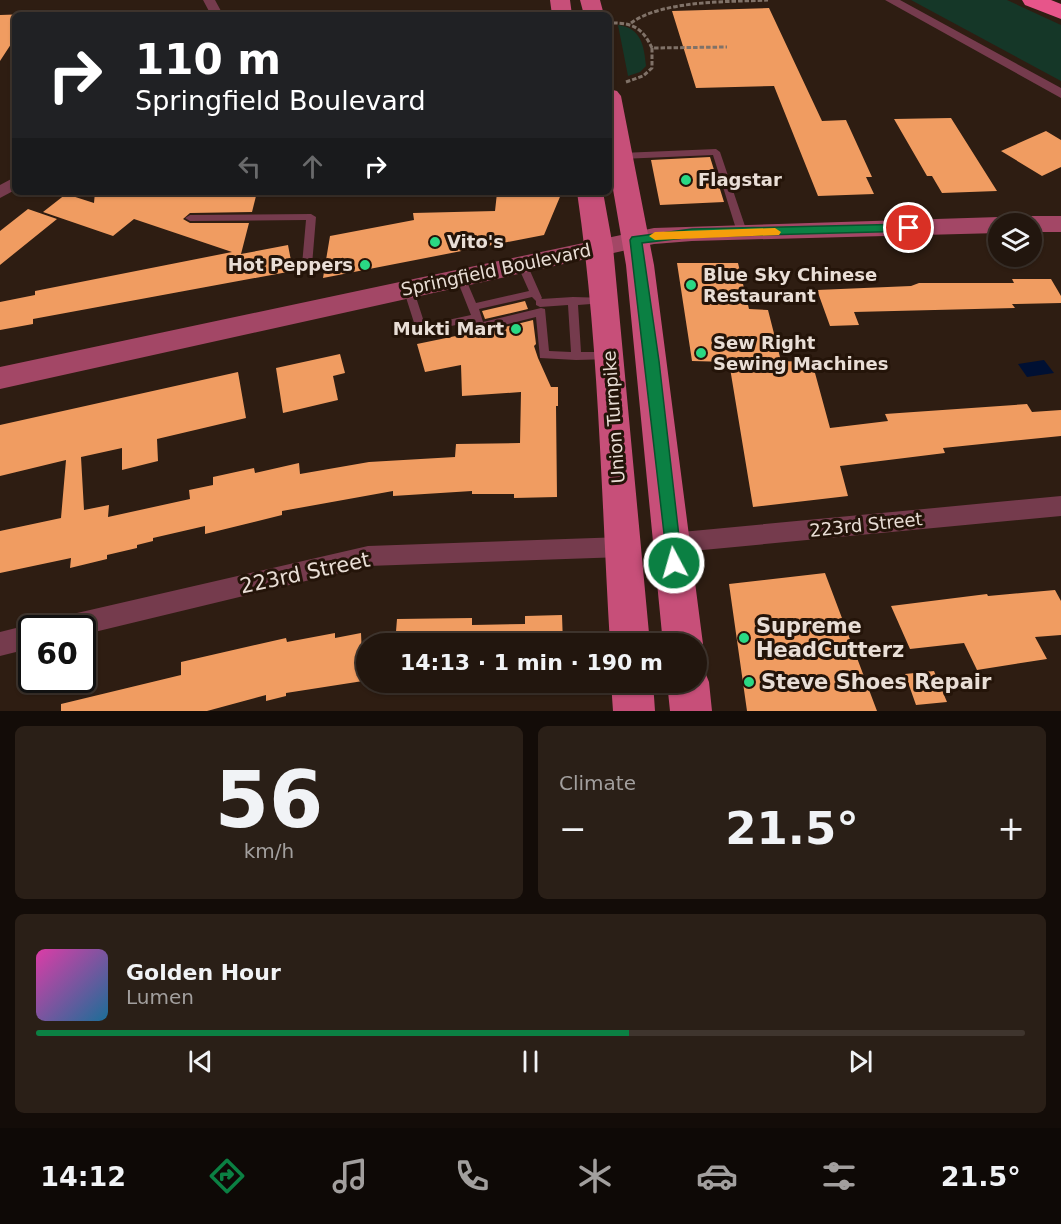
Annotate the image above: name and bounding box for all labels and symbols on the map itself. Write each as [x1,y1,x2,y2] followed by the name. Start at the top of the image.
[698,169,782,190] place label: Flagstar
[679,173,693,187] marker: Flagstar
[883,202,934,253] pin
[447,231,504,252] place label: Vito's
[428,235,442,249] marker: Vito's
[399,239,593,300] street label: Springfield Boulevard
[228,254,353,275] place label: Hot Peppers
[358,258,372,272] marker: Hot Peppers
[703,264,877,306] place label: Blue Sky Chinese Restaurant
[684,278,698,292] marker: Blue Sky Chinese Restaurant
[393,318,504,339] place label: Mukti Mart
[509,322,523,336] marker: Mukti Mart
[713,332,888,374] place label: Sew Right Sewing Machines
[694,346,708,360] marker: Sew Right Sewing Machines
[598,350,629,484] street label: Union Turnpike
[809,508,923,541] street label: 223rd Street
[642,531,706,595] position arrow
[238,548,372,598] street label: 223rd Street
[756,614,904,662] place label: Supreme HeadCutterz
[18,615,96,693] speed limit sign: 60
[737,631,751,645] marker: Supreme HeadCutterz
[761,670,992,694] place label: Steve Shoes Repair
[742,675,756,689] marker: Steve Shoes Repair

